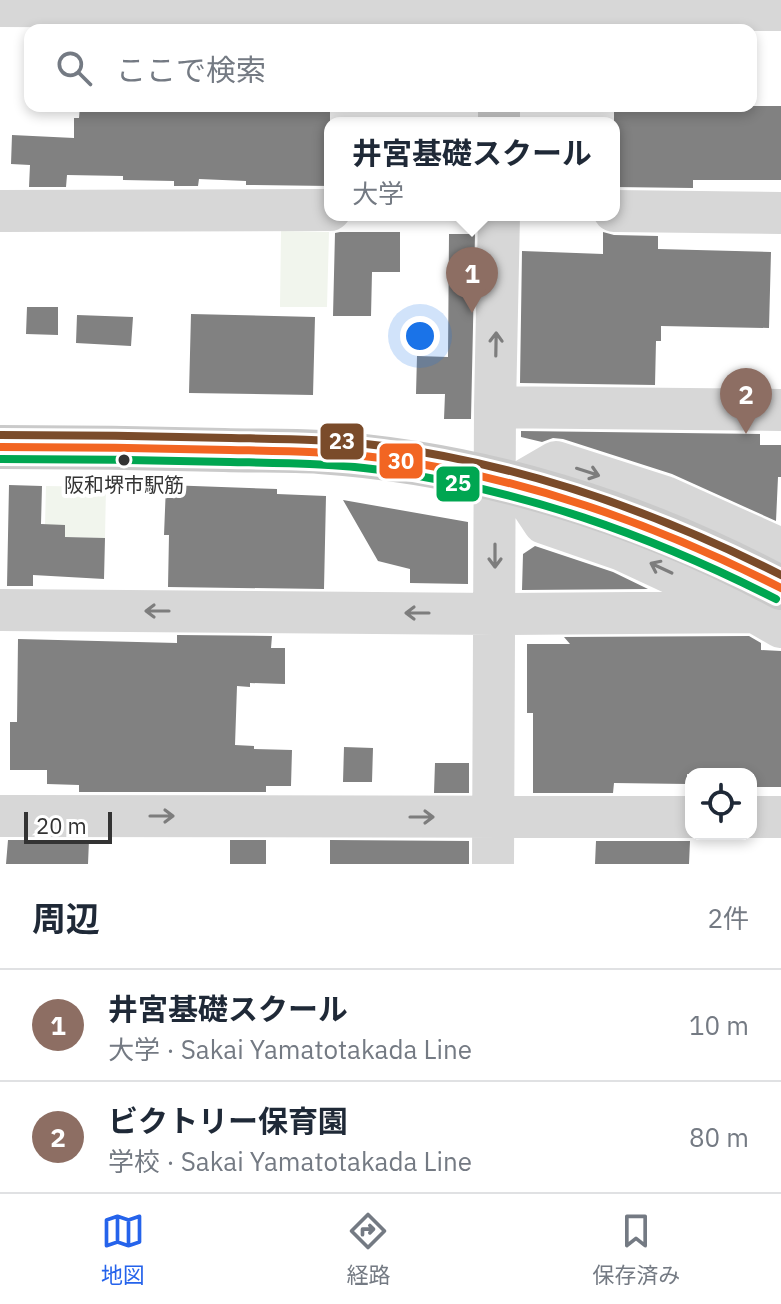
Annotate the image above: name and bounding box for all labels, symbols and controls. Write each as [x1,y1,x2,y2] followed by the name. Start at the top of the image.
[24,24,757,112] search box
[52,46,96,90] icon: search
[116,50,266,89] text: ここで検索
[324,117,620,221] popup
[352,133,592,172] text: 井宮基礎スクール
[352,176,404,210] text: 大学
[446,247,498,313] pin: 1
[400,316,440,356] your location
[489,331,504,358] one-way arrow
[720,368,772,434] pin: 2
[319,422,365,461] line badge: 23
[329,426,355,455] text: 23
[378,442,424,480] line badge: 30
[388,446,414,475] text: 30
[116,452,132,468] marker: 阪和堺市駅筋
[435,465,481,503] line badge: 25
[576,466,601,481] one-way arrow
[445,468,471,497] text: 25
[64,471,184,498] place label: 阪和堺市駅筋
[487,542,503,569] one-way arrow
[649,560,673,575] one-way arrow
[144,603,171,619] one-way arrow
[404,605,431,621] one-way arrow
[685,768,757,840] map controls
[685,768,757,840] button: locate
[24,808,112,844] scale bar
[148,808,175,824] one-way arrow
[408,809,435,825] one-way arrow
[36,811,87,840] text: 20 m
[32,896,100,940] text: 周辺
[707,901,749,935] text: 2件
[108,989,348,1028] text: 井宮基礎スクール
[50,1008,66,1042] text: 1
[689,1008,749,1042] text: 10 m
[108,1032,472,1066] text: 大学 · Sakai Yamatotakada Line
[108,1101,348,1140] text: ビクトリー保育園
[50,1120,66,1154] text: 2
[689,1120,749,1154] text: 80 m
[108,1144,472,1178] text: 学校 · Sakai Yamatotakada Line
[101,1209,145,1289] tab: 地図
[346,1209,390,1289] tab: 経路
[592,1209,680,1289] tab: 保存済み

